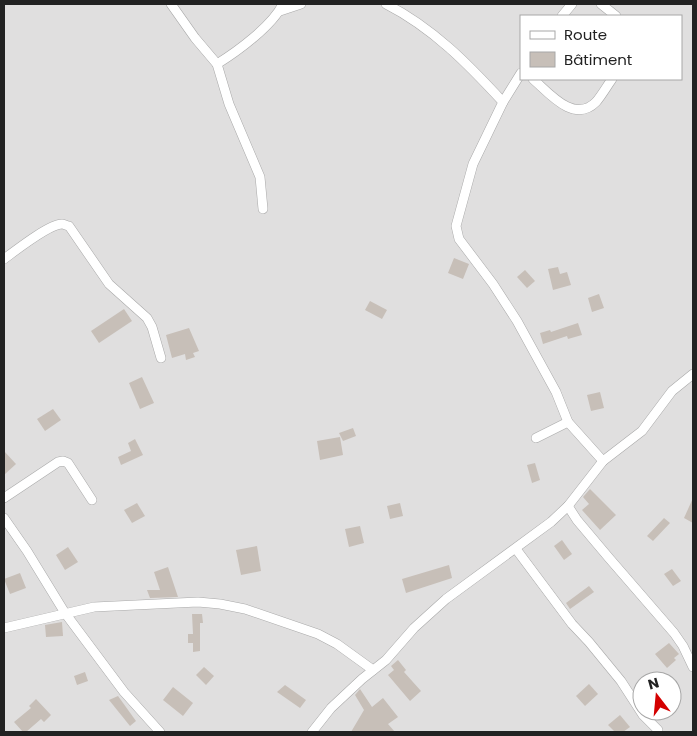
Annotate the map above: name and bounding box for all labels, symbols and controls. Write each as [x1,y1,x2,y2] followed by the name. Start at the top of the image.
[520,15,682,80] legend
[564,24,607,45] text: Route
[564,49,632,70] text: Bâtiment
[632,671,682,721] north arrow
[646,672,661,695] text: N

